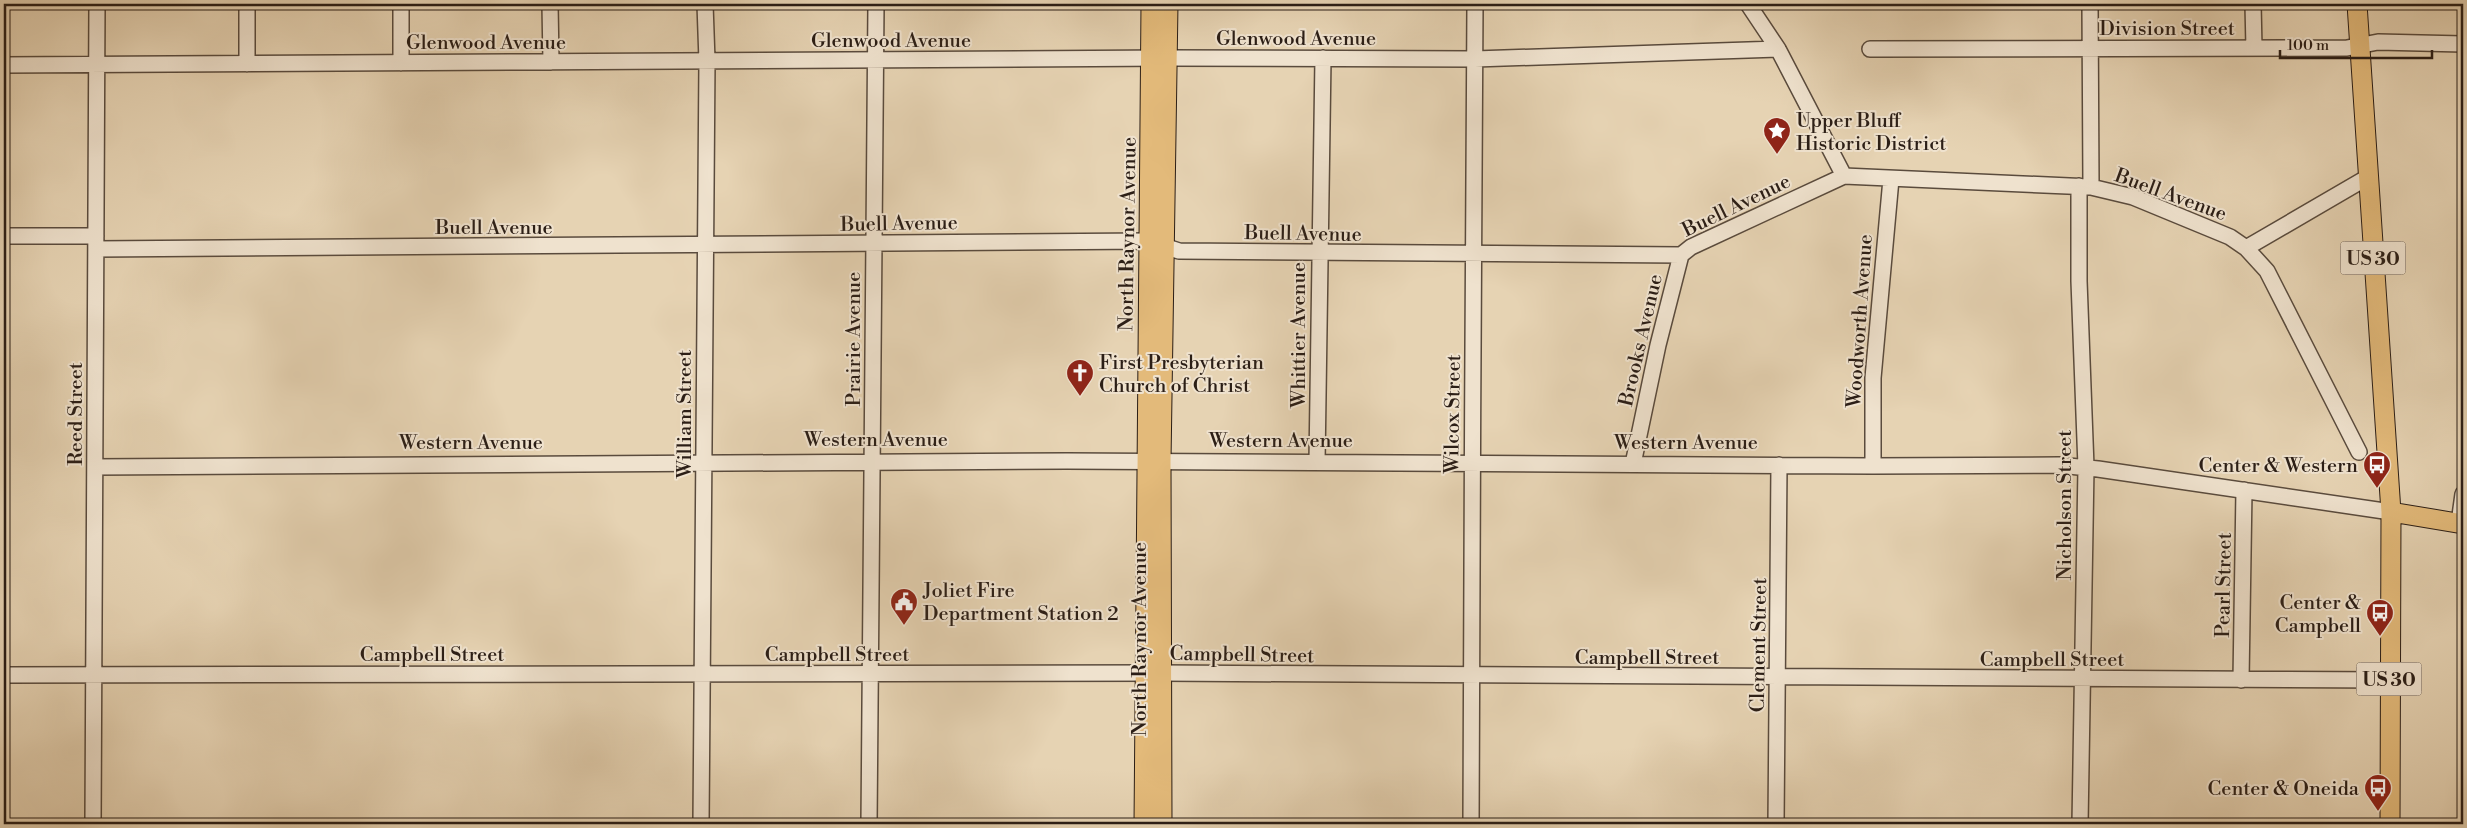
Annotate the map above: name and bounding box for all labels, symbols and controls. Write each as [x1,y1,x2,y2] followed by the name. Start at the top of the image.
[2099,17,2235,42] street label: Division Street
[1216,27,1376,52] street label: Glenwood Avenue
[2280,28,2432,60] scale bar
[811,29,971,54] street label: Glenwood Avenue
[406,31,566,56] street label: Glenwood Avenue
[2287,36,2329,55] text: 100 m
[1796,109,1946,157] place label: Upper Bluff Historic District
[1762,116,1792,155] place icon: Upper Bluff Historic District
[1114,137,1143,331] street label: North Raynor Avenue
[2110,163,2230,227] street label: Buell Avenue
[1677,169,1795,244] street label: Buell Avenue
[839,211,958,238] street label: Buell Avenue
[434,216,553,241] street label: Buell Avenue
[1243,221,1362,248] street label: Buell Avenue
[1842,233,1879,410] street label: Woodworth Avenue
[2340,242,2406,274] road number: US 30
[1287,262,1312,409] street label: Whittier Avenue
[842,272,867,406] street label: Prairie Avenue
[1614,272,1669,410] street label: Brooks Avenue
[673,350,698,479] street label: William Street
[1099,351,1264,399] place label: First Presbyterian Church of Christ
[1440,354,1467,475] street label: Wilcox Street
[1065,358,1095,397] church icon: First Presbyterian Church of Christ
[64,362,89,466] street label: Reed Street
[803,428,948,453] street label: Western Avenue
[1208,429,1353,454] street label: Western Avenue
[2053,430,2078,580] street label: Nicholson Street
[398,431,543,456] street label: Western Avenue
[1613,431,1758,456] street label: Western Avenue
[2362,450,2392,489] bus stop icon: Center & Western
[2199,454,2358,479] place label: Center & Western
[2211,532,2238,638] street label: Pearl Street
[1128,542,1153,736] street label: North Raynor Avenue
[1746,577,1773,713] street label: Clement Street
[922,579,1119,627] place label: Joliet Fire Department Station 2
[889,587,919,626] public building icon: Joliet Fire Department Station 2
[2275,591,2361,639] place label: Center & Campbell
[2365,598,2395,637] bus stop icon: Center & Campbell
[1169,642,1315,669] street label: Campbell Street
[360,643,504,668] street label: Campbell Street
[765,643,909,668] street label: Campbell Street
[1575,646,1719,671] street label: Campbell Street
[1980,648,2124,673] street label: Campbell Street
[2356,662,2422,696] road number: US 30
[2363,773,2393,812] bus stop icon: Center & Oneida
[2208,777,2360,802] place label: Center & Oneida

